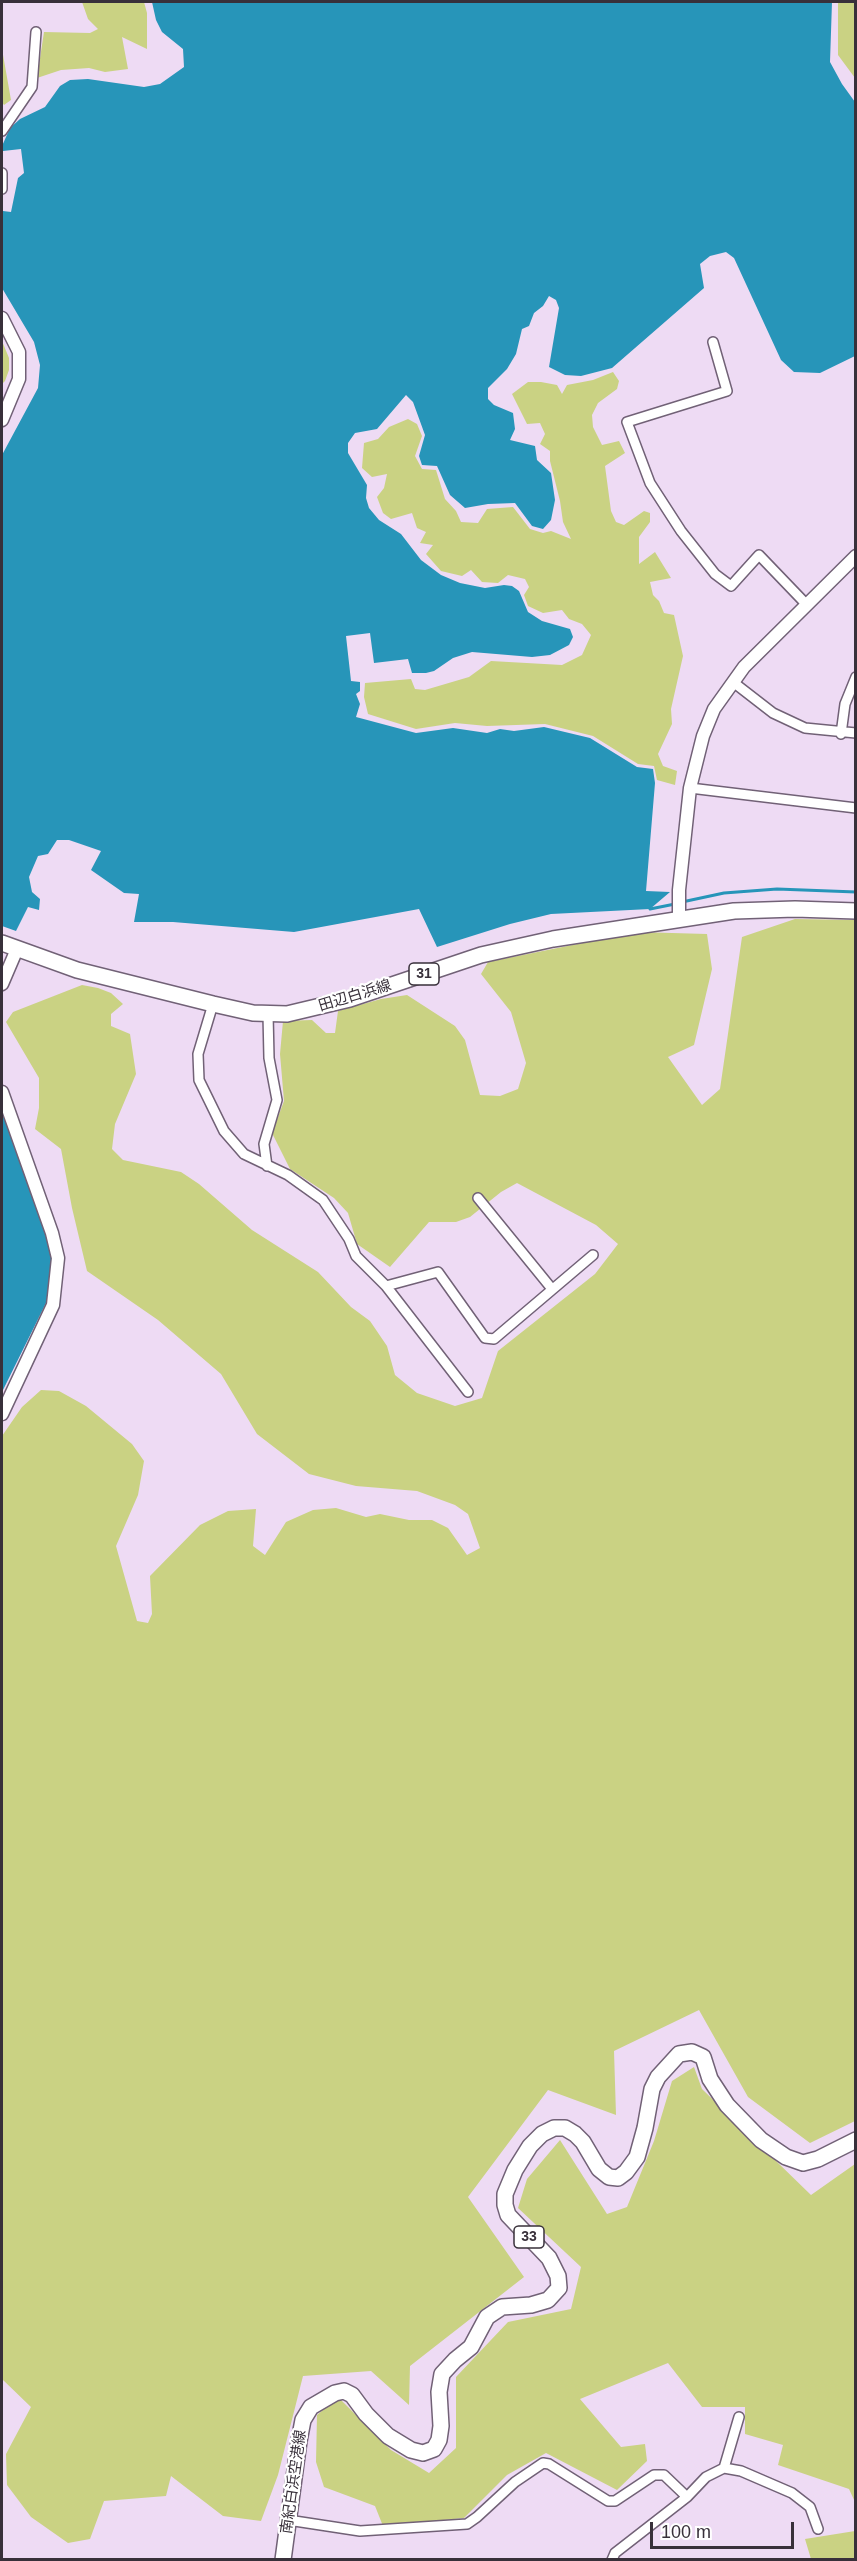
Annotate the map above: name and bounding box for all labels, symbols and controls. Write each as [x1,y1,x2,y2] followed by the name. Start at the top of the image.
[409,963,439,985] road number: 31
[317,976,393,1016] street label: 田辺白浜線
[514,2226,544,2248] road number: 33
[278,2429,310,2535] street label: 南紀白浜空港線
[653,2510,797,2548] scale bar
[661,2522,711,2542] text: 100 m

